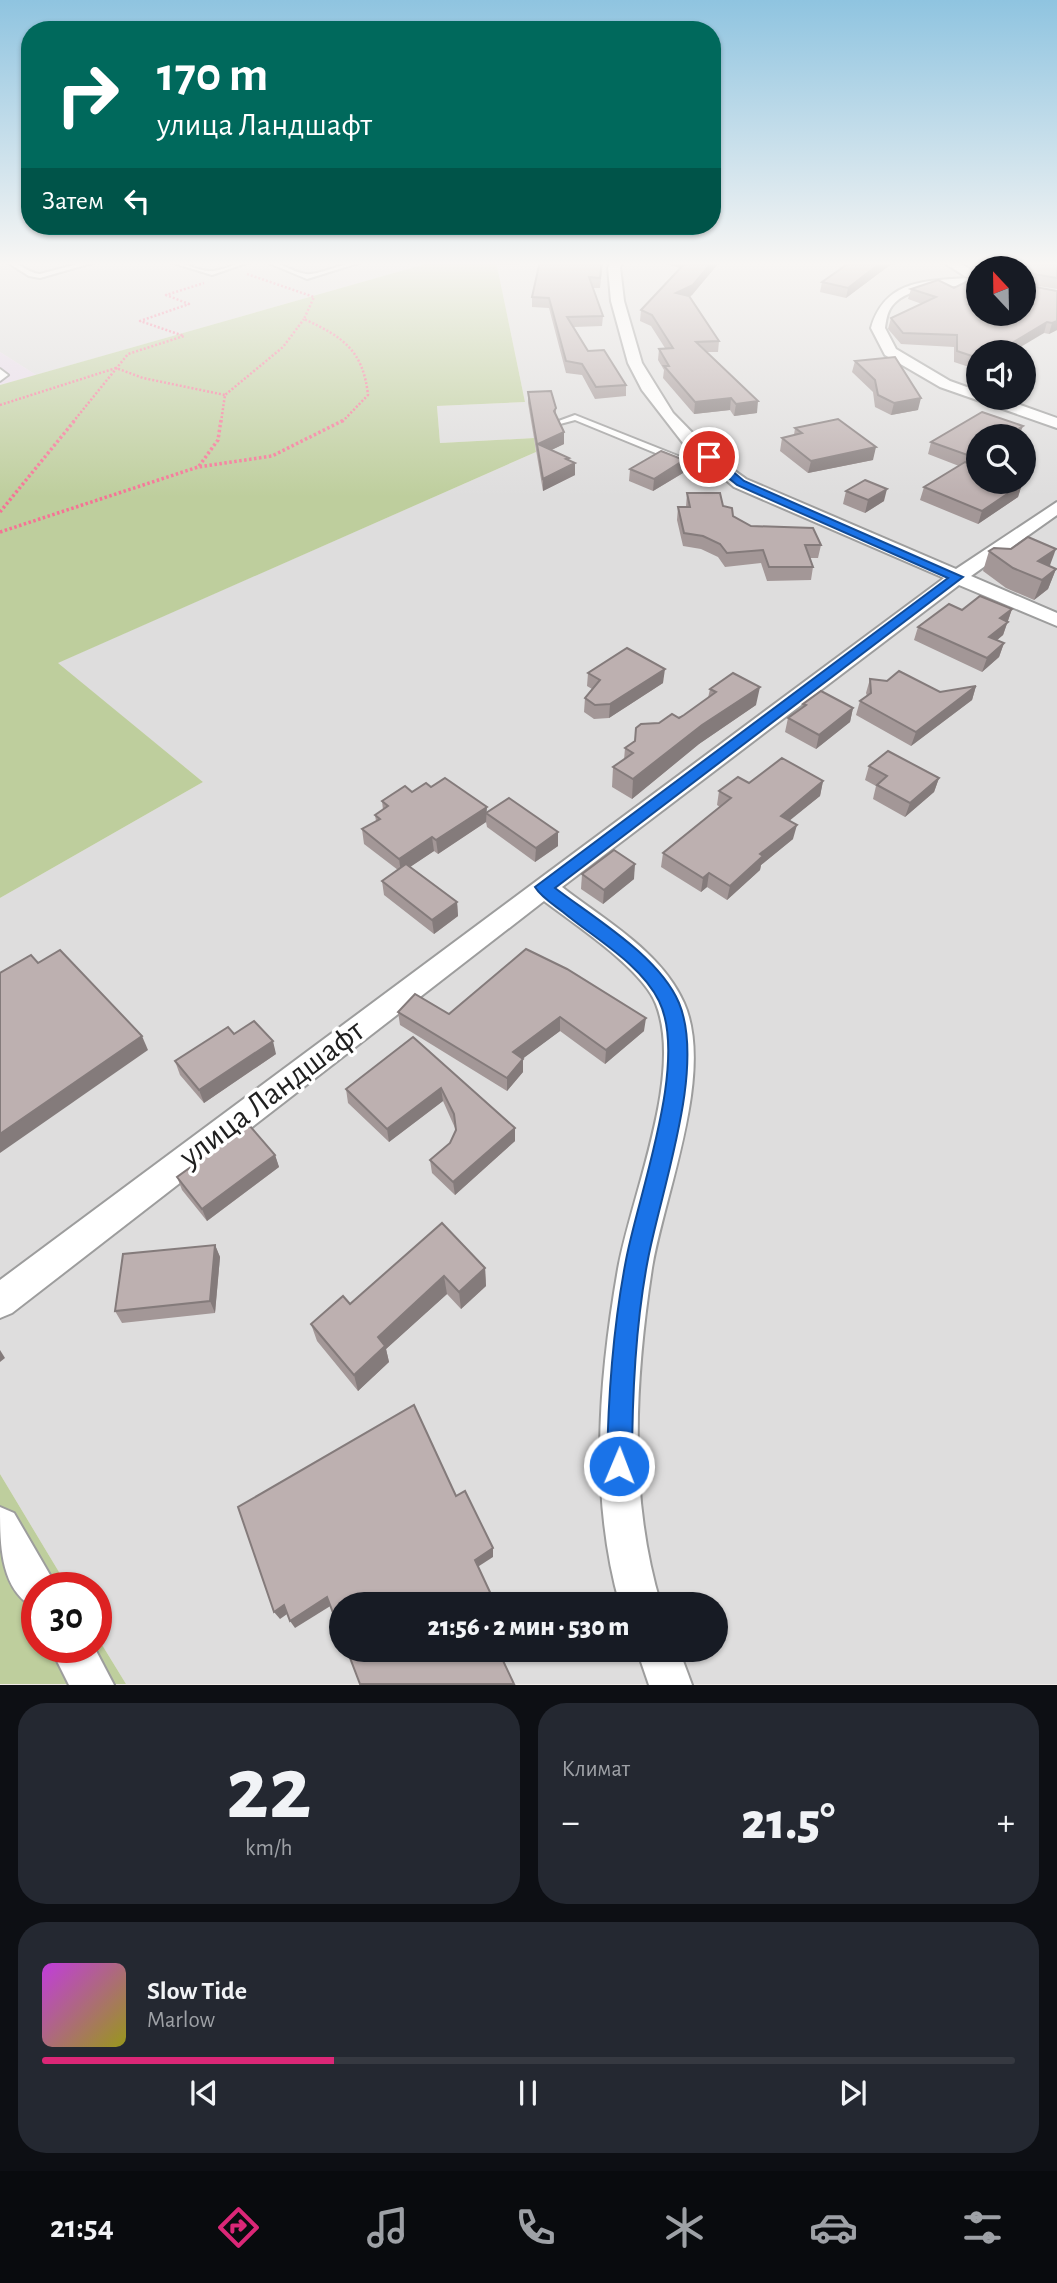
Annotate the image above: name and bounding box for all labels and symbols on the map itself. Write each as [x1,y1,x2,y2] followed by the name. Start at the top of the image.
[966,256,1036,326] north arrow
[679,427,739,487] pin
[173,1013,371,1174] street label: улица Ландшафт
[582,1429,656,1503] position arrow
[21,1572,112,1663] speed limit sign: 30

